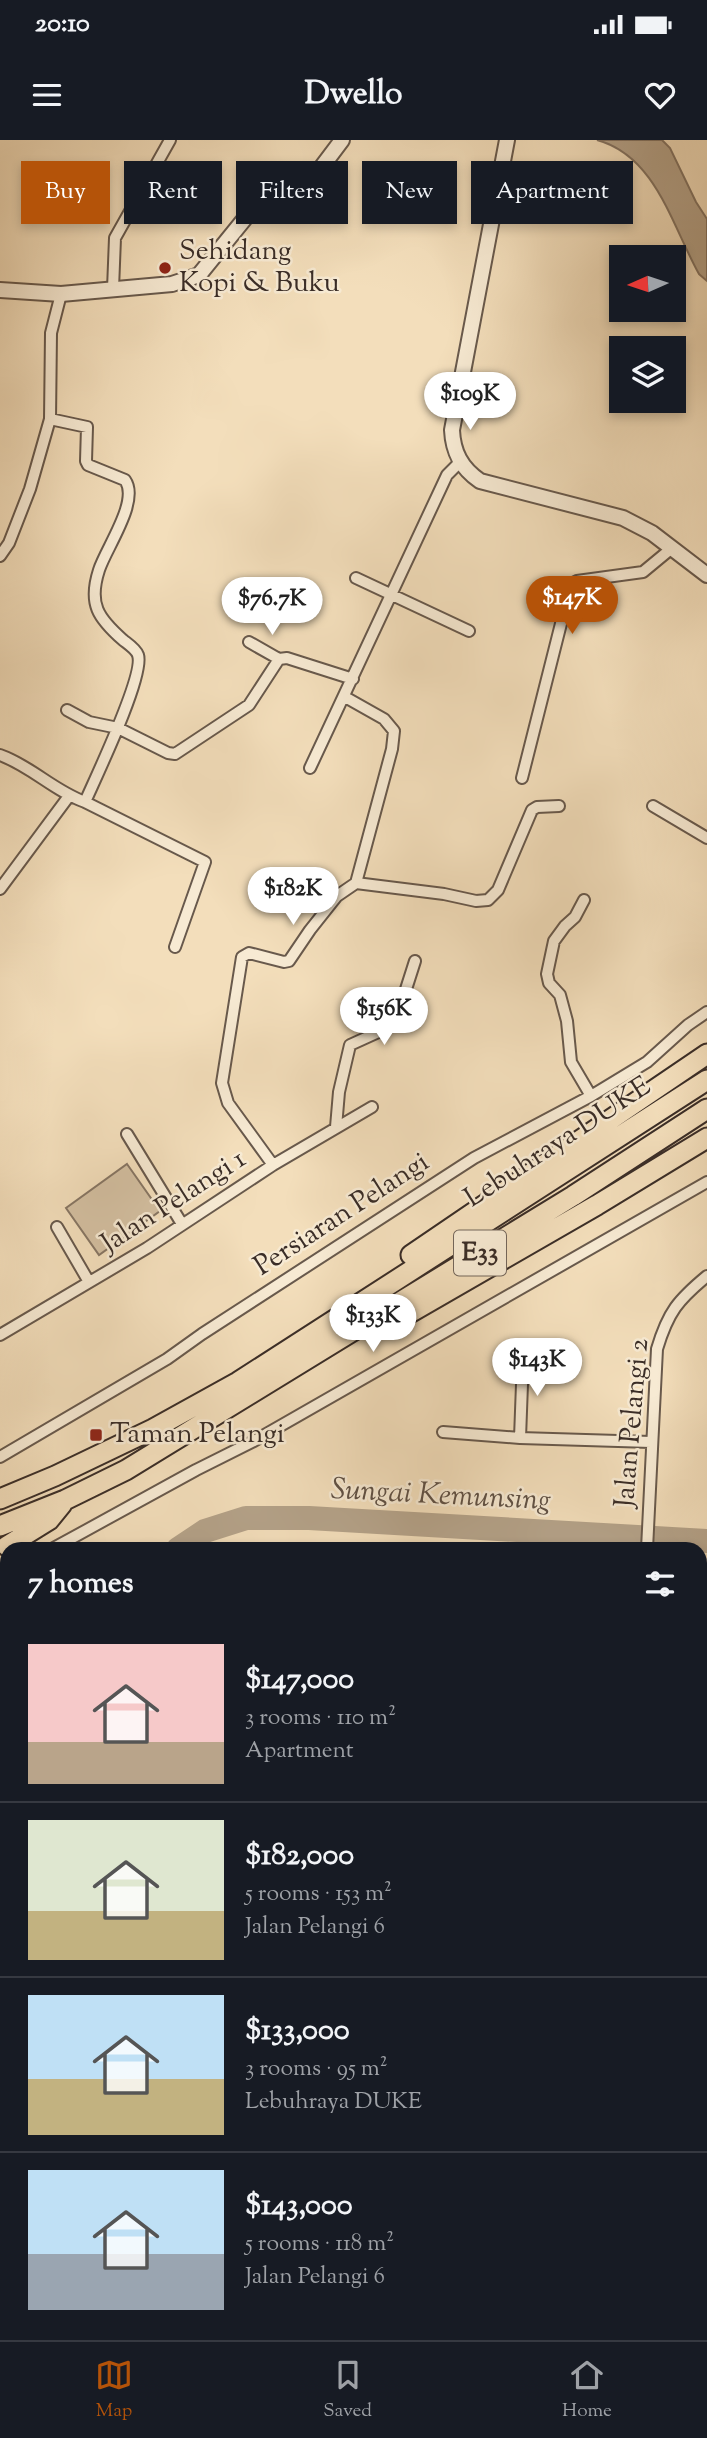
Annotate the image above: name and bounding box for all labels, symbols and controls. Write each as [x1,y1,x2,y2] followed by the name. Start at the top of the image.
[35,6,90,43] text: 20:10
[304,72,403,118] text: Dwello
[28,76,66,114] icon: menu
[641,76,679,114] icon: heart
[21,161,110,224] chip: Buy
[124,161,222,224] chip: Rent
[236,161,348,224] chip: Filters
[362,161,457,224] chip: New
[471,161,633,224] chip: Apartment
[179,232,340,304] place label: Sehidang Kopi & Buku
[609,245,686,322] north arrow
[609,245,686,413] map controls
[157,260,173,276] marker: Sehidang Kopi & Buku
[609,336,686,413] button: layers
[421,372,519,432] pin: $109K
[440,378,500,411] text: $109K
[523,576,621,636] pin: $147K
[215,578,329,637] pin: $76.7K
[542,582,602,615] text: $147K
[238,583,306,616] text: $76.7K
[244,868,342,927] pin: $182K
[264,873,322,906] text: $182K
[335,988,433,1047] pin: $156K
[356,993,412,1026] text: $156K
[457,1068,659,1218] street label: Lebuhraya DUKE
[92,1140,254,1265] street label: Jalan Pelangi 1
[247,1143,437,1287] street label: Persiaran Pelangi
[454,1230,506,1276] road number: E33
[324,1294,422,1354] pin: $133K
[345,1300,401,1333] text: $133K
[606,1337,660,1511] street label: Jalan Pelangi 2
[488,1338,586,1398] pin: $143K
[508,1344,566,1377] text: $143K
[110,1415,285,1455] place label: Taman Pelangi
[88,1427,104,1443] marker: Taman Pelangi
[330,1469,552,1523] water label: Sungai Kemunsing
[28,1563,133,1606] text: 7 homes
[641,1565,679,1603] icon: filters
[245,1659,354,1702] text: $147,000
[84,1672,168,1756] icon: home
[245,1702,396,1735] text: 3 rooms · 110 m²
[245,1735,354,1768] text: Apartment
[245,1835,354,1878] text: $182,000
[84,1848,168,1932] icon: home
[245,1878,392,1911] text: 5 rooms · 153 m²
[245,1911,385,1944] text: Jalan Pelangi 6
[245,2010,350,2053] text: $133,000
[84,2023,168,2107] icon: home
[245,2053,388,2086] text: 3 rooms · 95 m²
[245,2086,422,2119] text: Lebuhraya DUKE
[245,2185,353,2228] text: $143,000
[84,2198,168,2282] icon: home
[245,2228,394,2261] text: 5 rooms · 118 m²
[245,2261,385,2294] text: Jalan Pelangi 6
[95,2356,133,2425] tab: Map
[323,2356,372,2425] tab: Saved
[562,2356,612,2425] tab: Home

